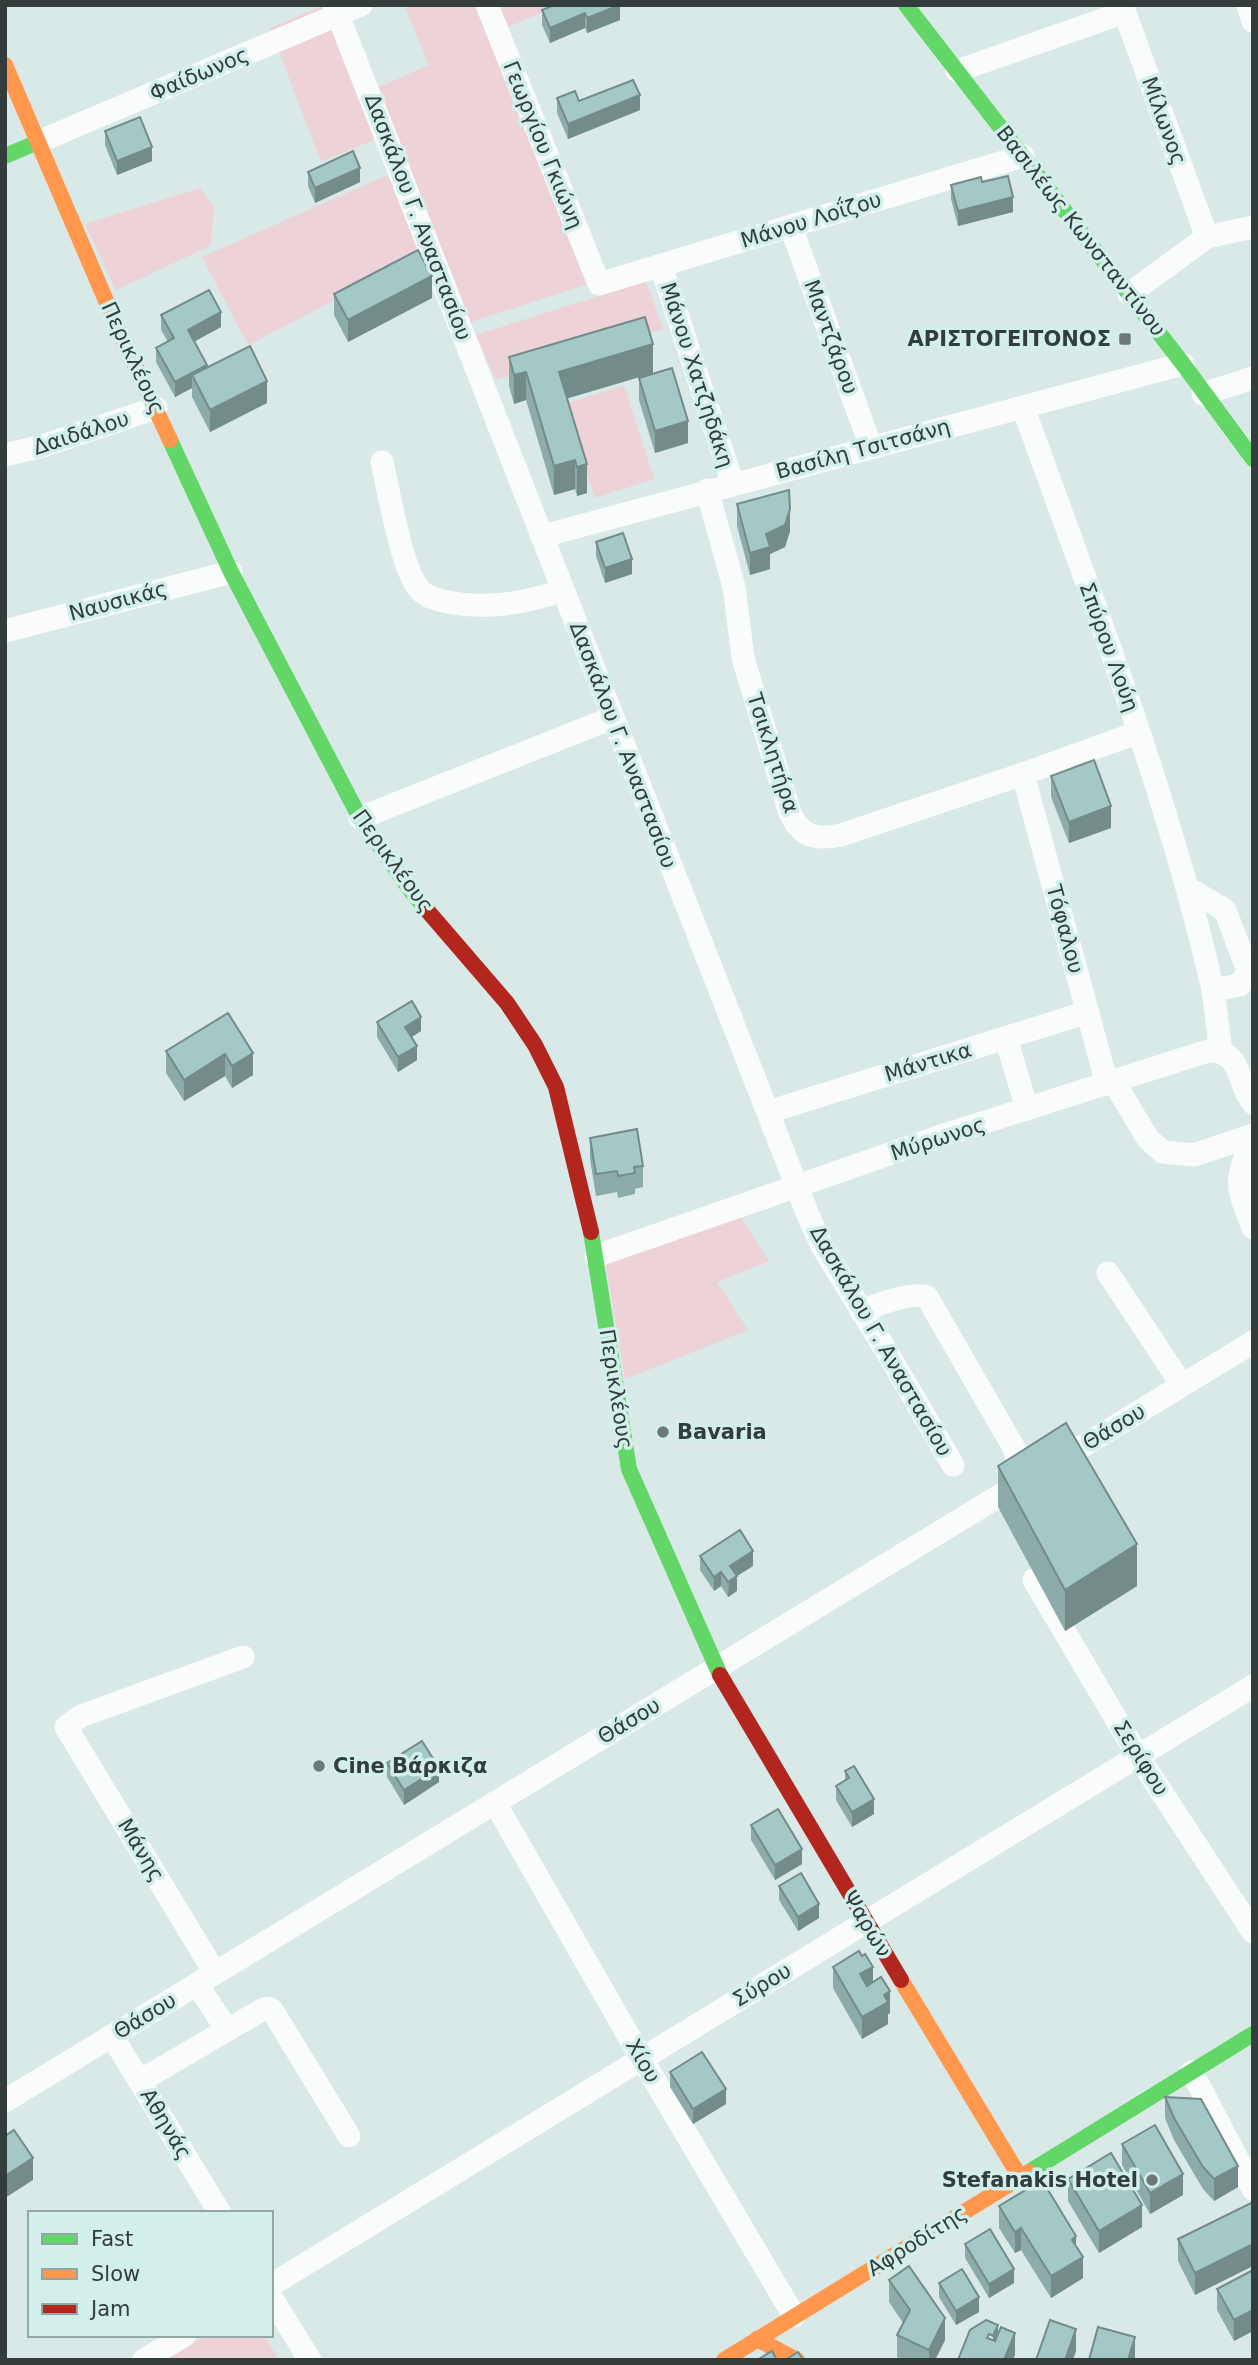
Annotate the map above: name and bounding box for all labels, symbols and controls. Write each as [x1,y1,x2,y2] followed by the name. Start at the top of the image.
[146,42,252,106] street label: Φαίδωνος
[498,58,588,232] street label: Γεωργίου Γκιώνη
[1137,74,1191,168] street label: Μίλωνος
[360,90,476,344] street label: Δασκάλου Γ. Αναστασίου
[991,121,1171,341] street label: Βασιλέως Κωνσταντίνου
[737,185,884,253] street label: Μάνου Λοΐζου
[799,277,863,397] street label: Μαντζάρου
[656,279,738,471] street label: Μάνου Χατζηδάκη
[97,298,169,418] street label: Περικλέους
[908,327,1111,351] place label: ΑΡΙΣΤΟΓΕΙΤΟΝΟΣ
[1117,331,1133,347] marker: ΑΡΙΣΤΟΓΕΙΤΟΝΟΣ
[30,406,132,460] street label: Δαιδάλου
[773,414,953,484] street label: Βασίλη Τσιτσάνη
[66,576,170,626] street label: Ναυσικάς
[1075,579,1143,715] street label: Σπύρου Λούη
[565,618,681,872] street label: Δασκάλου Γ. Αναστασίου
[742,689,804,816] street label: Τσικλητήρα
[348,805,438,917] street label: Περικλέους
[1041,881,1088,976] street label: Τόφαλου
[882,1037,974,1087] street label: Μάντικα
[888,1112,988,1166] street label: Μύρωνος
[805,1222,957,1460] street label: Δασκάλου Γ. Αναστασίου
[595,1327,637,1451] street label: Περικλέους
[1078,1399,1150,1455] street label: Θάσου
[677,1420,767,1444] place label: Bavaria
[655,1424,671,1440] marker: Bavaria
[593,1693,665,1749] street label: Θάσου
[1109,1716,1173,1800] street label: Σερίφου
[333,1754,488,1778] place label: Cine Βάρκιζα
[311,1758,327,1774] marker: Cine Βάρκιζα
[113,1814,169,1886] street label: Μάνης
[838,1887,896,1961] street label: Ψαρών
[728,1958,796,2012] street label: Σύρου
[109,1988,181,2044] street label: Θάσου
[621,2035,665,2087] street label: Χίου
[136,2084,196,2164] street label: Αθηνάς
[942,2168,1138,2192] place label: Stefanakis Hotel
[1144,2172,1160,2188] marker: Stefanakis Hotel
[863,2201,971,2281] street label: Αφροδίτης
[28,2211,273,2337] legend
[91,2227,133,2251] text: Fast
[91,2262,140,2286] text: Slow
[89,2297,131,2321] text: Jam

